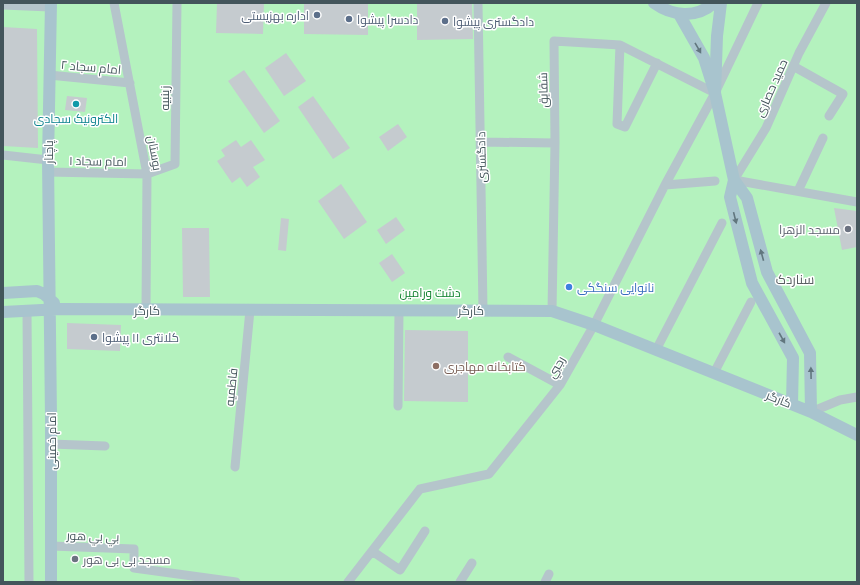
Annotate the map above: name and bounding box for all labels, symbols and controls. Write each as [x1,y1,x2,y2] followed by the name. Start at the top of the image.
[241,8,309,23] place label: اداره بهزیستی
[312,10,322,20] marker: اداره بهزیستی
[357,12,419,29] place label: دادسرا پیشوا
[344,14,354,24] marker: دادسرا پیشوا
[453,14,534,31] place label: دادگستری پیشوا
[440,16,450,26] marker: دادگستری پیشوا
[694,42,701,54] one-way arrow
[60,57,122,78] street label: امام سجاد ۲
[752,57,790,119] street label: حمید حصاری
[535,72,551,108] street label: شقايق
[157,86,172,110] street label: زينبيه
[71,99,81,109] marker: الکترونیک سجادی
[34,111,118,126] place label: الکترونیک سجادی
[473,131,489,183] street label: دادگستری
[145,134,165,172] street label: بوستان
[41,139,58,165] street label: پاچنار
[69,153,127,170] street label: امام سجاد ۱
[733,212,739,224] one-way arrow
[779,222,840,237] place label: مسجد الزهرا
[843,224,853,234] marker: مسجد الزهرا
[759,248,765,260] one-way arrow
[776,271,814,288] district label: سناردک
[577,280,654,295] place label: نانوایی سنگکی
[564,282,574,292] marker: نانوایی سنگکی
[400,285,461,300] park label: دشت ورامین
[133,303,160,318] street label: کارگر
[457,303,484,318] street label: کارگر
[102,330,179,347] place label: کلانتری ۱۱ پیشوا
[89,332,99,342] marker: کلانتری ۱۱ پیشوا
[779,332,785,344] one-way arrow
[544,353,571,382] street label: رجبي
[444,359,526,374] place label: کتابخانه مهاجری
[431,361,441,371] marker: کتابخانه مهاجری
[222,367,240,407] street label: فاطميه
[807,367,814,379] one-way arrow
[763,387,794,411] street label: کارگر
[44,412,60,470] street label: امام خمینی
[65,528,120,547] street label: بي بي هور
[82,552,170,567] place label: مسجد بی بی هور
[70,554,80,564] marker: مسجد بی بی هور

